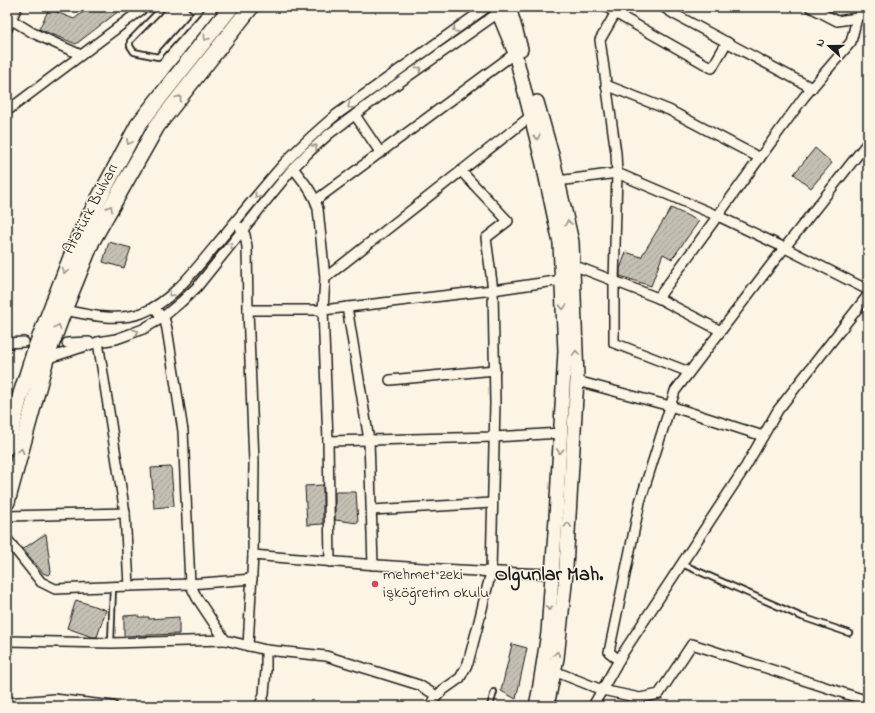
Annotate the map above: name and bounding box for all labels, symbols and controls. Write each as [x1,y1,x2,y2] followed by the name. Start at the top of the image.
[453,25,460,32] one-way arrow
[809,26,849,66] north arrow
[204,33,211,40] one-way arrow
[812,36,829,49] text: N
[415,66,422,73] one-way arrow
[174,96,181,103] one-way arrow
[347,101,354,108] one-way arrow
[532,134,540,141] one-way arrow
[126,138,134,145] one-way arrow
[310,144,318,151] one-way arrow
[57,159,125,259] street label: Atatürk Bulvarı
[254,192,261,199] one-way arrow
[106,205,113,212] one-way arrow
[564,220,572,227] one-way arrow
[226,243,233,250] one-way arrow
[62,267,70,274] one-way arrow
[168,289,176,297] one-way arrow
[559,304,567,310] one-way arrow
[53,323,61,330] one-way arrow
[131,329,139,337] one-way arrow
[572,350,580,356] one-way arrow
[16,448,25,455] one-way arrow
[555,448,564,454] one-way arrow
[564,522,573,528] one-way arrow
[495,561,603,591] district label: Olgunlar Mah.
[383,563,489,605] place label: mehmet zeki işköğretim okulu
[370,579,380,589] marker: mehmet zeki işköğretim okulu
[545,605,554,611] one-way arrow
[552,651,561,657] one-way arrow

